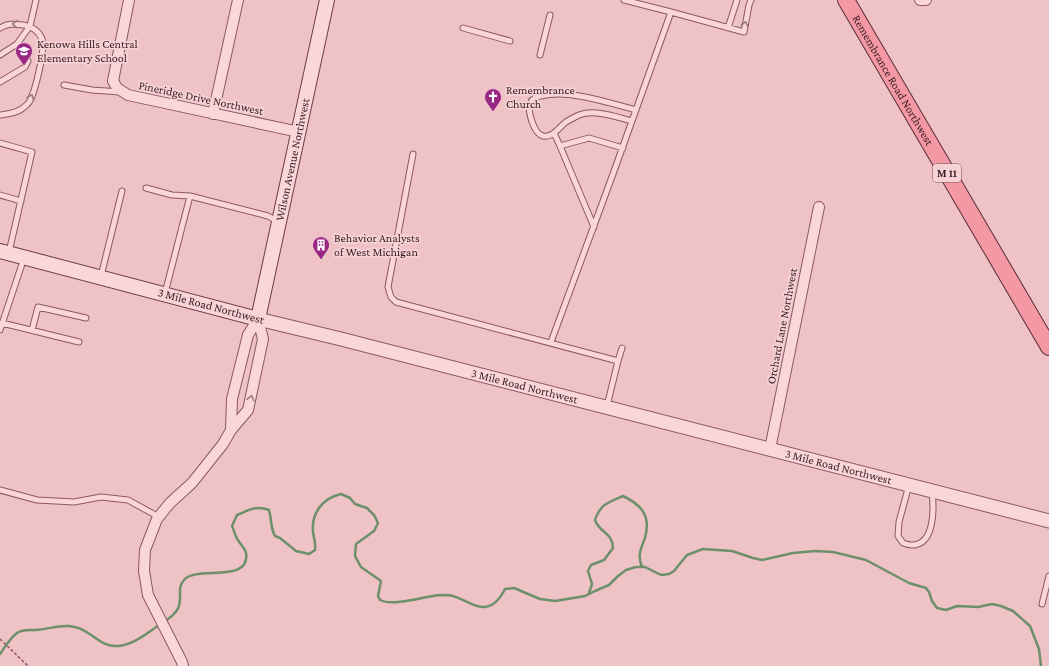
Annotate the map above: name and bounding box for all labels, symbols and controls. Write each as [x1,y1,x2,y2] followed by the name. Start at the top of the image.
[849,13,937,149] street label: Remembrance Road Northwest
[12,20,18,29] one-way arrow
[740,21,749,27] one-way arrow
[37,37,138,65] place label: Kenowa Hills Central Elementary School
[14,41,34,66] school or university icon: Kenowa Hills Central Elementary School
[137,78,266,118] street label: Pineridge Drive Northwest
[506,83,575,111] place label: Remembrance Church
[483,87,503,112] church icon: Remembrance Church
[26,93,34,101] one-way arrow
[272,96,313,222] street label: Wilson Avenue Northwest
[933,164,961,182] road number: M 11
[334,231,420,259] place label: Behavior Analysts of West Michigan
[311,235,331,260] building icon: Behavior Analysts of West Michigan
[764,266,800,385] street label: Orchard Lane Northwest
[156,285,267,327] street label: 3 Mile Road Northwest
[470,366,580,407] street label: 3 Mile Road Northwest
[247,395,255,401] one-way arrow
[784,446,894,488] street label: 3 Mile Road Northwest

